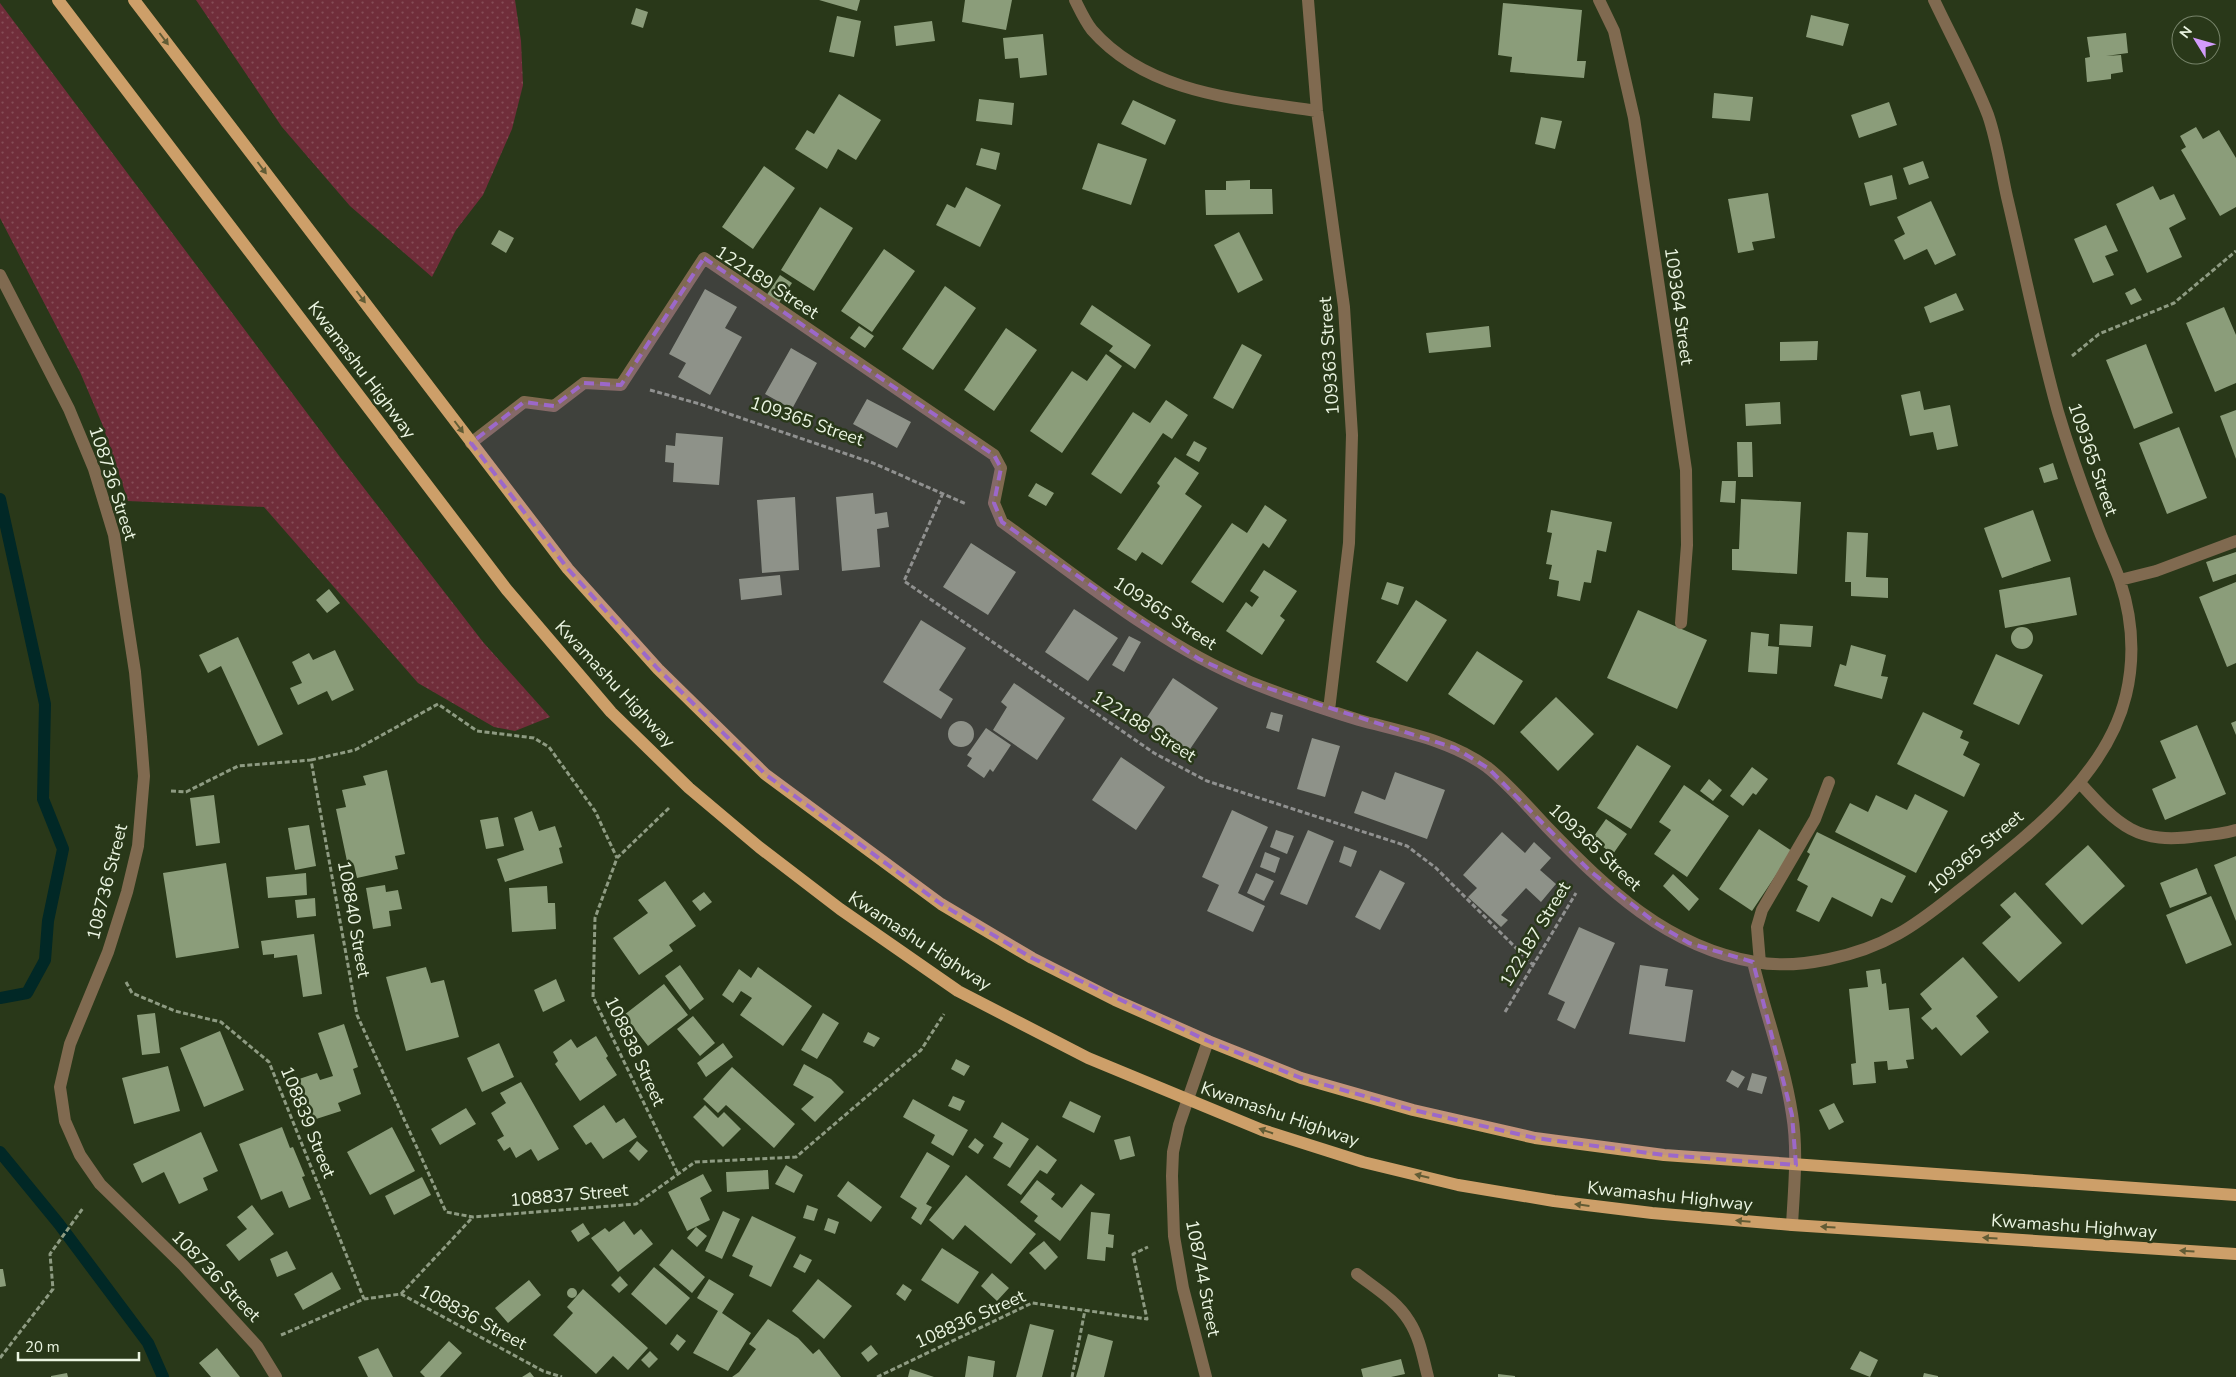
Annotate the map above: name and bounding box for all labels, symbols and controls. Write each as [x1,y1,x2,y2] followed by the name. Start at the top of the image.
[2171,15,2221,65] north arrow
[2175,23,2197,42] text: N
[159,32,169,46] one-way arrow
[257,161,268,174] one-way arrow
[711,240,824,325] street label: 122189 Street
[1659,246,1699,367] street label: 109364 Street
[355,290,366,303] one-way arrow
[1313,295,1345,416] street label: 109363 Street
[302,296,422,444] street label: Kwamashu Highway
[747,390,868,452] street label: 109365 Street
[2062,399,2124,520] street label: 109365 Street
[454,420,465,433] one-way arrow
[83,423,143,544] street label: 108736 Street
[1109,571,1222,656] street label: 109365 Street
[550,615,681,753] street label: Kwamashu Highway
[1087,684,1201,768] street label: 122188 Street
[1543,798,1647,897] street label: 109365 Street
[1922,804,2029,899] street label: 109365 Street
[81,821,133,942] street label: 108736 Street
[332,859,376,980] street label: 108840 Street
[1494,876,1576,991] street label: 122187 Street
[844,886,997,997] street label: Kwamashu Highway
[599,992,671,1110] street label: 108838 Street
[275,1063,342,1182] street label: 108839 Street
[1198,1076,1363,1153] street label: Kwamashu Highway
[1258,1127,1273,1135] one-way arrow
[1414,1172,1429,1180] one-way arrow
[1586,1175,1755,1217] street label: Kwamashu Highway
[509,1178,630,1212] street label: 108837 Street
[1573,1201,1589,1209] one-way arrow
[1990,1208,2158,1244] street label: Kwamashu Highway
[1735,1216,1751,1224] one-way arrow
[1180,1218,1226,1339] street label: 108744 Street
[1820,1223,1836,1231] one-way arrow
[166,1225,266,1327] street label: 108736 Street
[1982,1233,1998,1241] one-way arrow
[2179,1246,2195,1254] one-way arrow
[415,1279,532,1356] street label: 108836 Street
[911,1284,1030,1354] street label: 108836 Street
[18,1330,139,1362] scale bar
[25,1337,60,1357] text: 20 m

